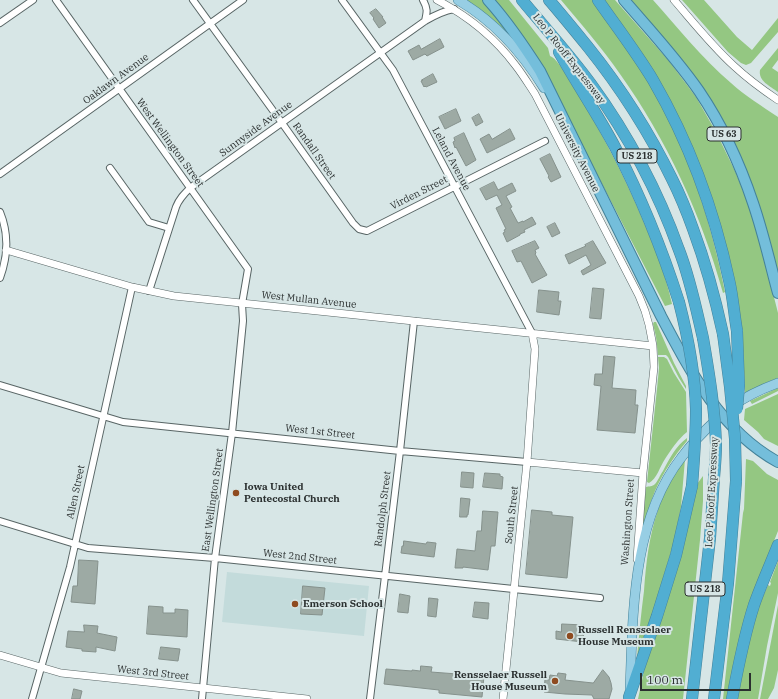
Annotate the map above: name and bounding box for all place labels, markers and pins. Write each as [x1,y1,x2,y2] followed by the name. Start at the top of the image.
[244,481,340,504] place label: Iowa United Pentecostal Church
[231,488,241,498] marker: Iowa United Pentecostal Church
[303,598,383,610] place label: Emerson School
[290,599,300,609] marker: Emerson School
[578,624,671,648] place label: Russell Rensselaer House Museum
[565,631,575,641] marker: Russell Rensselaer House Museum
[454,669,547,692] place label: Rensselaer Russell House Museum
[550,676,560,686] marker: Rensselaer Russell House Museum

